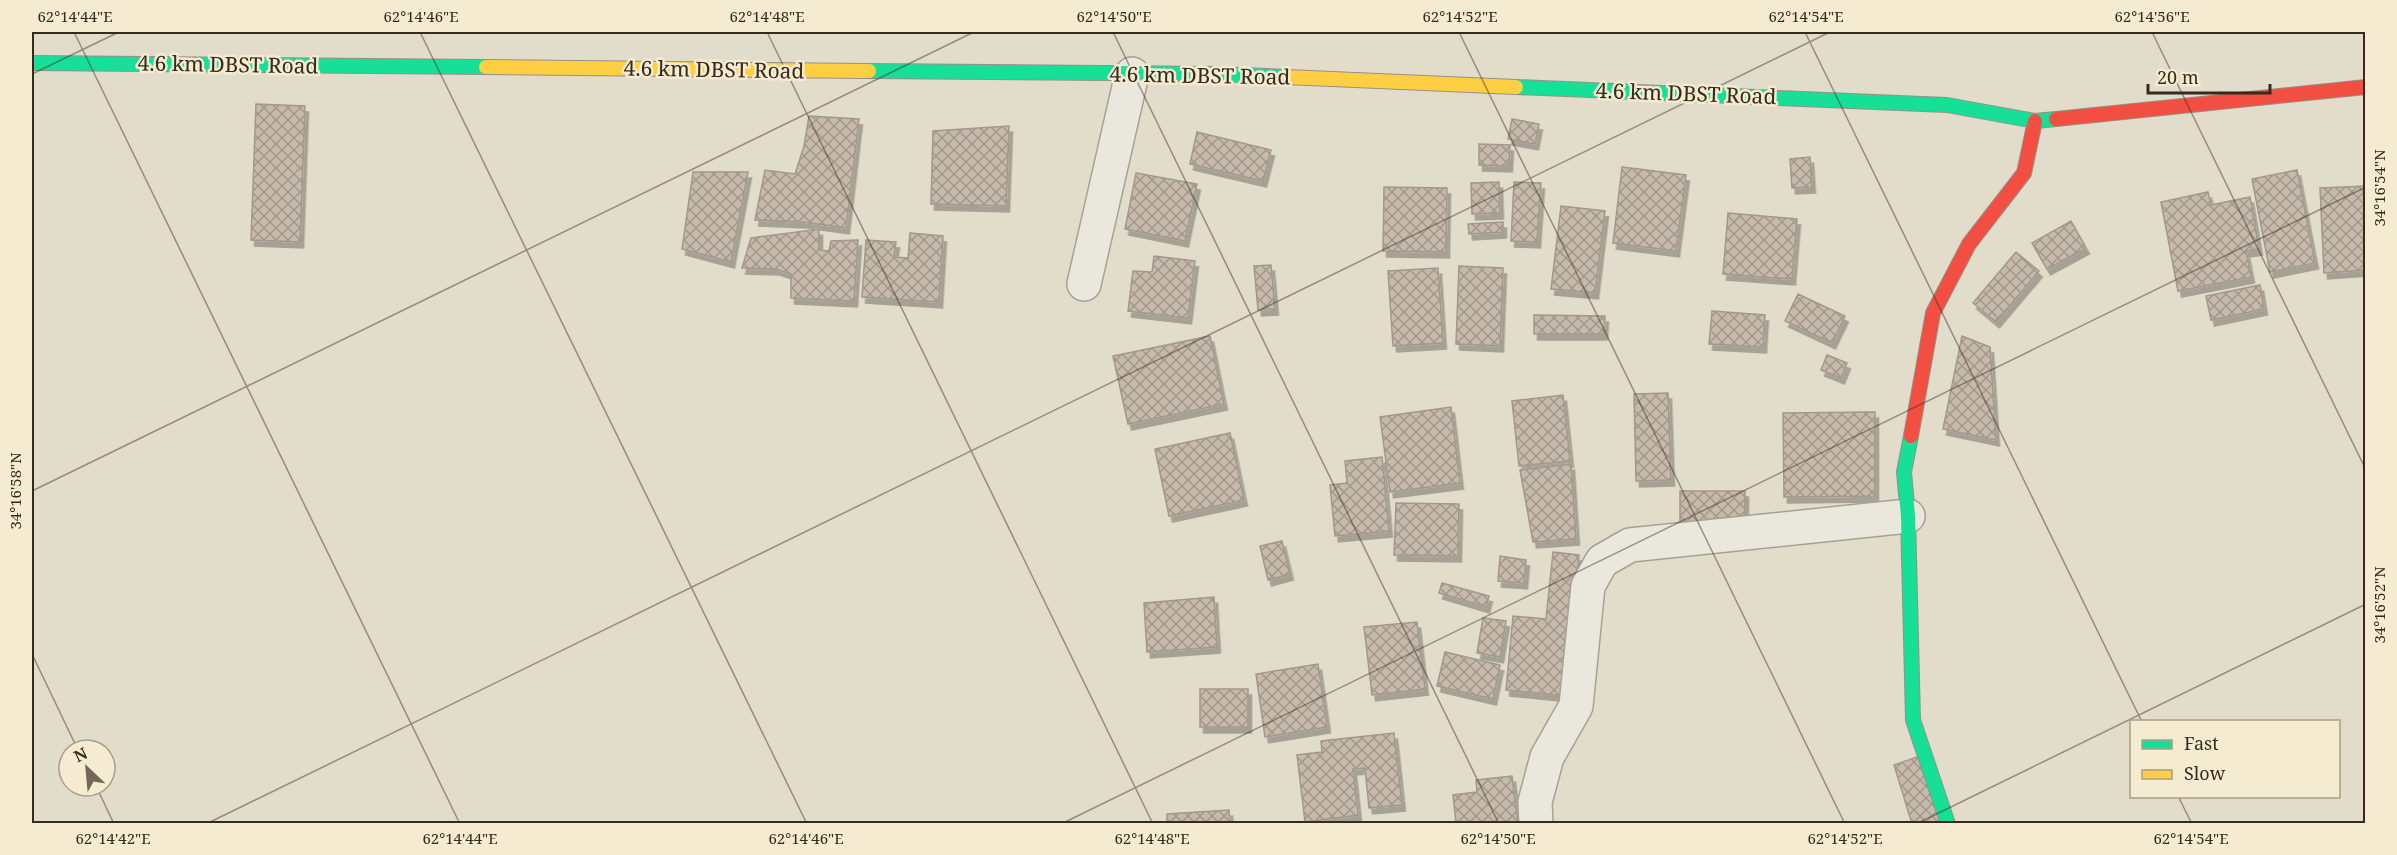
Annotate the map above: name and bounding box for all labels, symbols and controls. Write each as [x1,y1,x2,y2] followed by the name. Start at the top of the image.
[37,6,113,26] text: 62°14'44"E
[383,6,459,26] text: 62°14'46"E
[729,6,805,26] text: 62°14'48"E
[1076,6,1152,26] text: 62°14'50"E
[1422,6,1498,26] text: 62°14'52"E
[1768,6,1844,26] text: 62°14'54"E
[2114,6,2190,26] text: 62°14'56"E
[137,48,319,80] street label: 4.6 km DBST Road
[623,53,805,85] street label: 4.6 km DBST Road
[2148,57,2270,95] scale bar
[1109,59,1291,91] street label: 4.6 km DBST Road
[2157,65,2199,89] text: 20 m
[1595,76,1777,110] street label: 4.6 km DBST Road
[2369,149,2389,227] text: 34°16'54"N
[5,452,25,530] text: 34°16'58"N
[2369,566,2389,644] text: 34°16'52"N
[2130,720,2340,798] legend
[2184,731,2219,755] text: Fast
[57,738,117,798] north arrow
[70,742,91,767] text: N
[2184,761,2226,785] text: Slow
[75,828,151,848] text: 62°14'42"E
[422,828,498,848] text: 62°14'44"E
[768,828,844,848] text: 62°14'46"E
[1114,828,1190,848] text: 62°14'48"E
[1460,828,1536,848] text: 62°14'50"E
[1807,828,1883,848] text: 62°14'52"E
[2153,828,2229,848] text: 62°14'54"E

